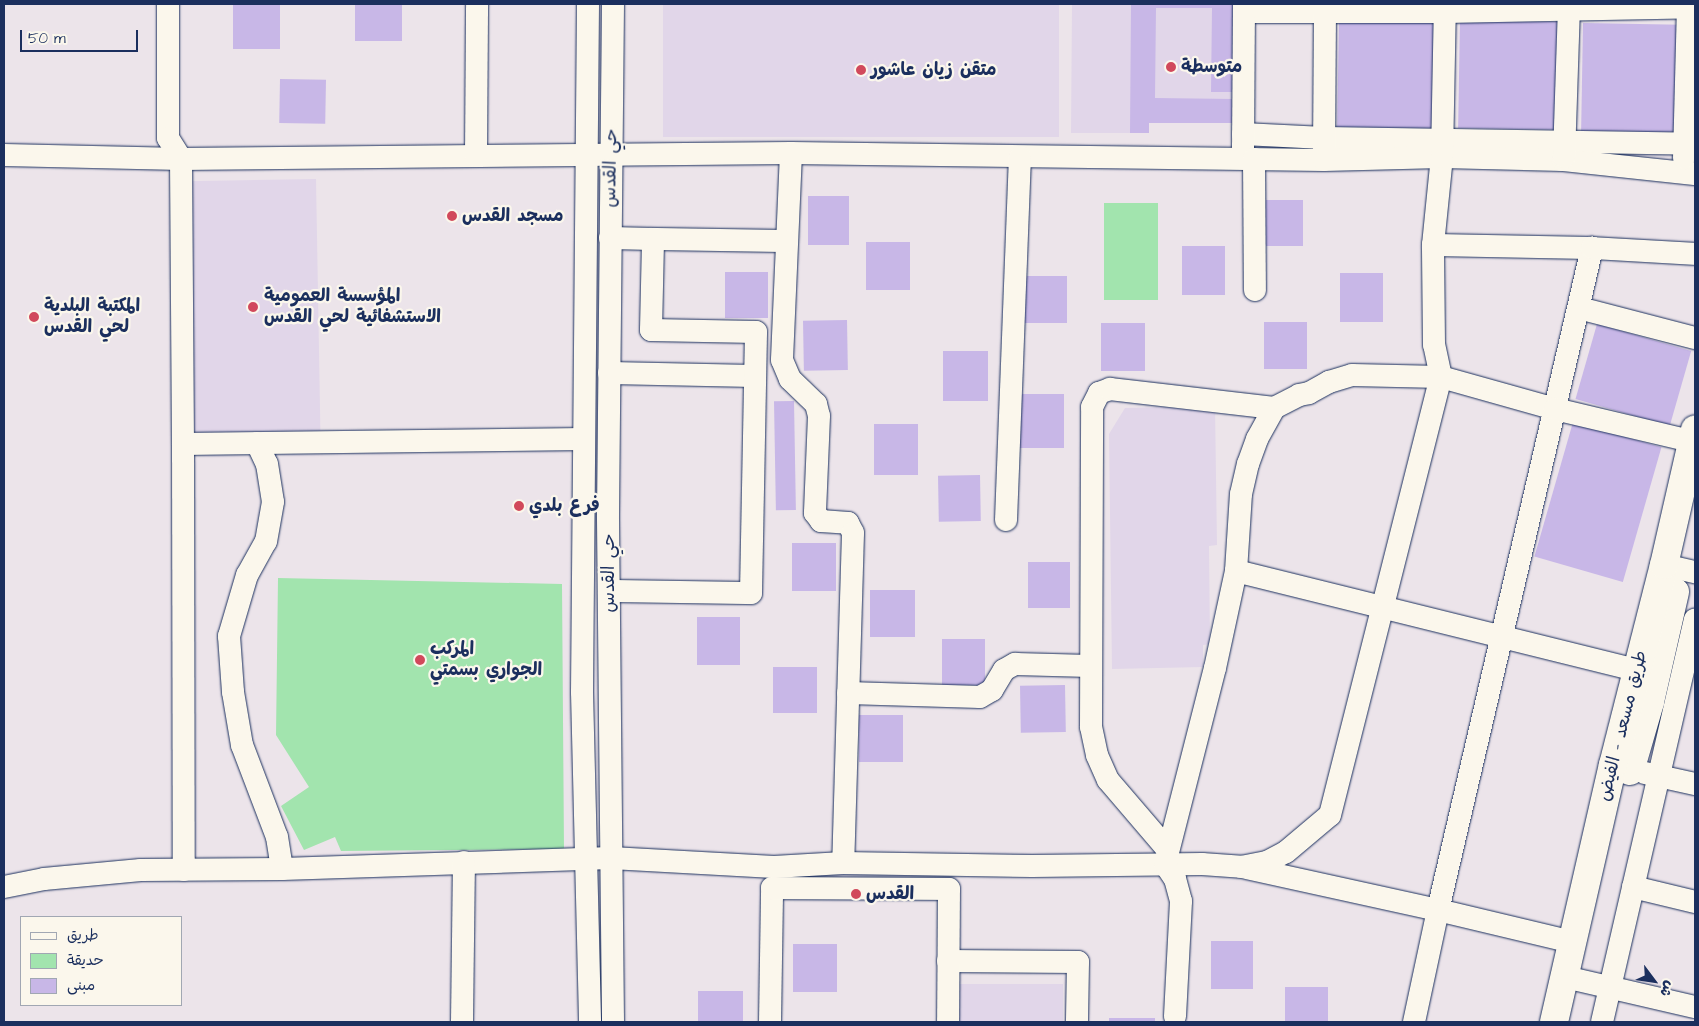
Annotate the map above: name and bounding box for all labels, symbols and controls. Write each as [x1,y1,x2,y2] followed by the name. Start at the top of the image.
[22,20,140,52] scale bar
[28,28,66,49] text: 50 m
[1181,56,1242,78] place label: متوسطة
[871,59,997,81] place label: متقن زيان عاشور
[1165,61,1177,73] marker: متوسطة
[855,64,867,76] marker: متقن زيان عاشور
[600,128,622,208] street label: حي القدس
[462,205,563,227] place label: مسجد القدس
[446,210,458,222] marker: مسجد القدس
[264,286,441,328] place label: المؤسسة العمومية الاستشفائية لحي القدس
[44,296,140,338] place label: المكتبة البلدية لحي القدس
[246,300,260,314] marker: المؤسسة العمومية الاستشفائية لحي القدس
[28,311,40,323] marker: المكتبة البلدية لحي القدس
[529,495,600,517] place label: فرع بلدي
[513,500,525,512] marker: فرع بلدي
[598,534,620,612] street label: حي القدس
[430,639,542,682] place label: المركب الجواري بسمتي
[1594,648,1652,804] street label: طريق مسعد - الفيض
[414,654,426,666] marker: المركب الجواري بسمتي
[866,883,914,905] place label: القدس
[850,888,862,900] marker: القدس
[20,916,182,1006] legend
[67,925,99,946] text: طريق
[67,950,104,971] text: حديقة
[1629,956,1679,1006] north arrow
[67,975,95,996] text: مبنى
[1654,977,1679,1000] text: ش

